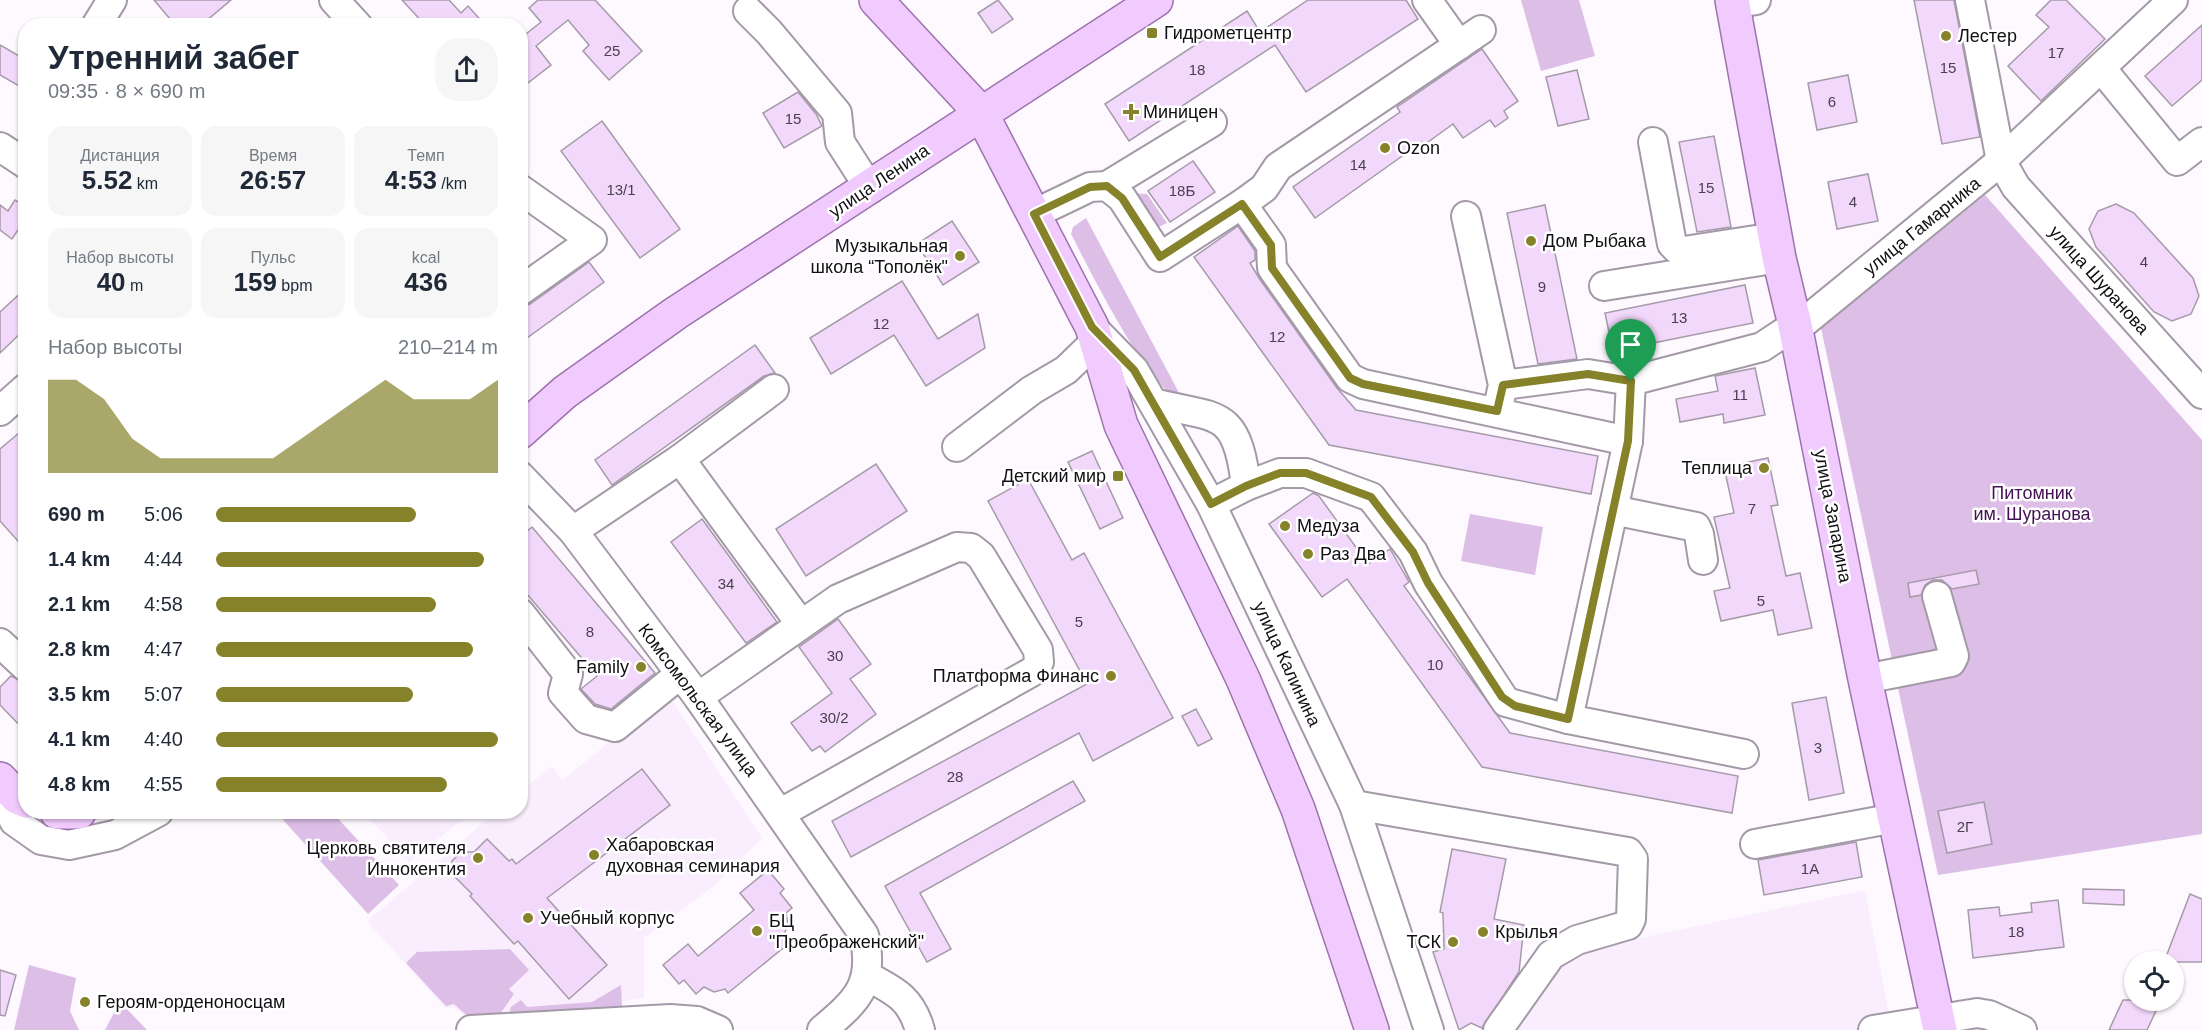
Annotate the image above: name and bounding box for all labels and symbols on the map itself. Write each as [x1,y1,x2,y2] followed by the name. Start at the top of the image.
[1164,23,1292,43] place label: Гидрометцентр
[1145,26,1159,40] marker: Гидрометцентр
[1958,26,2017,46] place label: Лестер
[1939,29,1953,43] marker: Лестер
[604,42,620,59] house number: 25
[2048,44,2064,61] house number: 17
[1940,59,1956,76] house number: 15
[1189,61,1205,78] house number: 18
[1828,93,1836,110] house number: 6
[1143,102,1218,122] place label: Миницен
[1124,105,1138,119] marker: Миницен
[785,110,801,127] house number: 15
[1397,138,1440,158] place label: Ozon
[825,140,934,222] street label: улица Ленина
[1378,141,1392,155] marker: Ozon
[1350,156,1366,173] house number: 14
[1860,172,1985,279] street label: улица Гамарника
[1698,179,1714,196] house number: 15
[606,181,636,198] house number: 13/1
[1169,182,1195,199] house number: 18Б
[1849,193,1857,210] house number: 4
[2045,222,2154,339] street label: улица Шуранова
[1543,231,1647,251] place label: Дом Рыбака
[1524,234,1538,248] marker: Дом Рыбака
[811,236,948,277] place label: Музыкальная школа “Тополёк"
[953,249,967,263] marker: Музыкальная школа “Тополёк"
[2140,253,2148,270] house number: 4
[1538,278,1546,295] house number: 9
[1671,309,1687,326] house number: 13
[873,315,889,332] house number: 12
[1605,319,1656,381] pin
[1269,328,1285,345] house number: 12
[1732,386,1748,403] house number: 11
[1810,448,1856,585] street label: улица Запарина
[1681,458,1753,478] place label: Теплица
[1757,461,1771,475] marker: Теплица
[1002,466,1106,486] place label: Детский мир
[1111,469,1125,483] marker: Детский мир
[1973,483,2092,524] park label: Питомник им. Шуранова
[1748,500,1756,517] house number: 7
[1297,516,1361,536] place label: Медуза
[1278,519,1292,533] marker: Медуза
[1320,544,1387,564] place label: Раз Два
[1301,547,1315,561] marker: Раз Два
[718,575,734,592] house number: 34
[1757,592,1765,609] house number: 5
[1249,598,1325,731] street label: улица Калинина
[1075,613,1083,630] house number: 5
[634,620,762,781] street label: Комсомольская улица
[586,623,594,640] house number: 8
[827,647,843,664] house number: 30
[1427,656,1443,673] house number: 10
[576,657,629,677] place label: Family
[634,660,648,674] marker: Family
[933,666,1099,686] place label: Платформа Финанс
[1104,669,1118,683] marker: Платформа Финанс
[819,709,849,726] house number: 30/2
[1814,739,1822,756] house number: 3
[947,768,963,785] house number: 28
[1957,818,1973,835] house number: 2Г
[606,835,780,876] place label: Хабаровская духовная семинария
[307,838,466,879] place label: Церковь святителя Иннокентия
[587,848,601,862] marker: Хабаровская духовная семинария
[471,851,485,865] marker: Церковь святителя Иннокентия
[1801,860,1819,877] house number: 1А
[540,908,675,928] place label: Учебный корпус
[521,911,535,925] marker: Учебный корпус
[769,911,924,952] place label: БЦ "Преображенский"
[1495,922,1558,942] place label: Крылья
[2008,923,2024,940] house number: 18
[750,924,764,938] marker: БЦ "Преображенский"
[1476,925,1490,939] marker: Крылья
[1407,932,1442,952] place label: ТСК
[1446,935,1460,949] marker: ТСК
[97,992,285,1012] place label: Героям-орденоносцам
[78,995,92,1009] marker: Героям-орденоносцам

